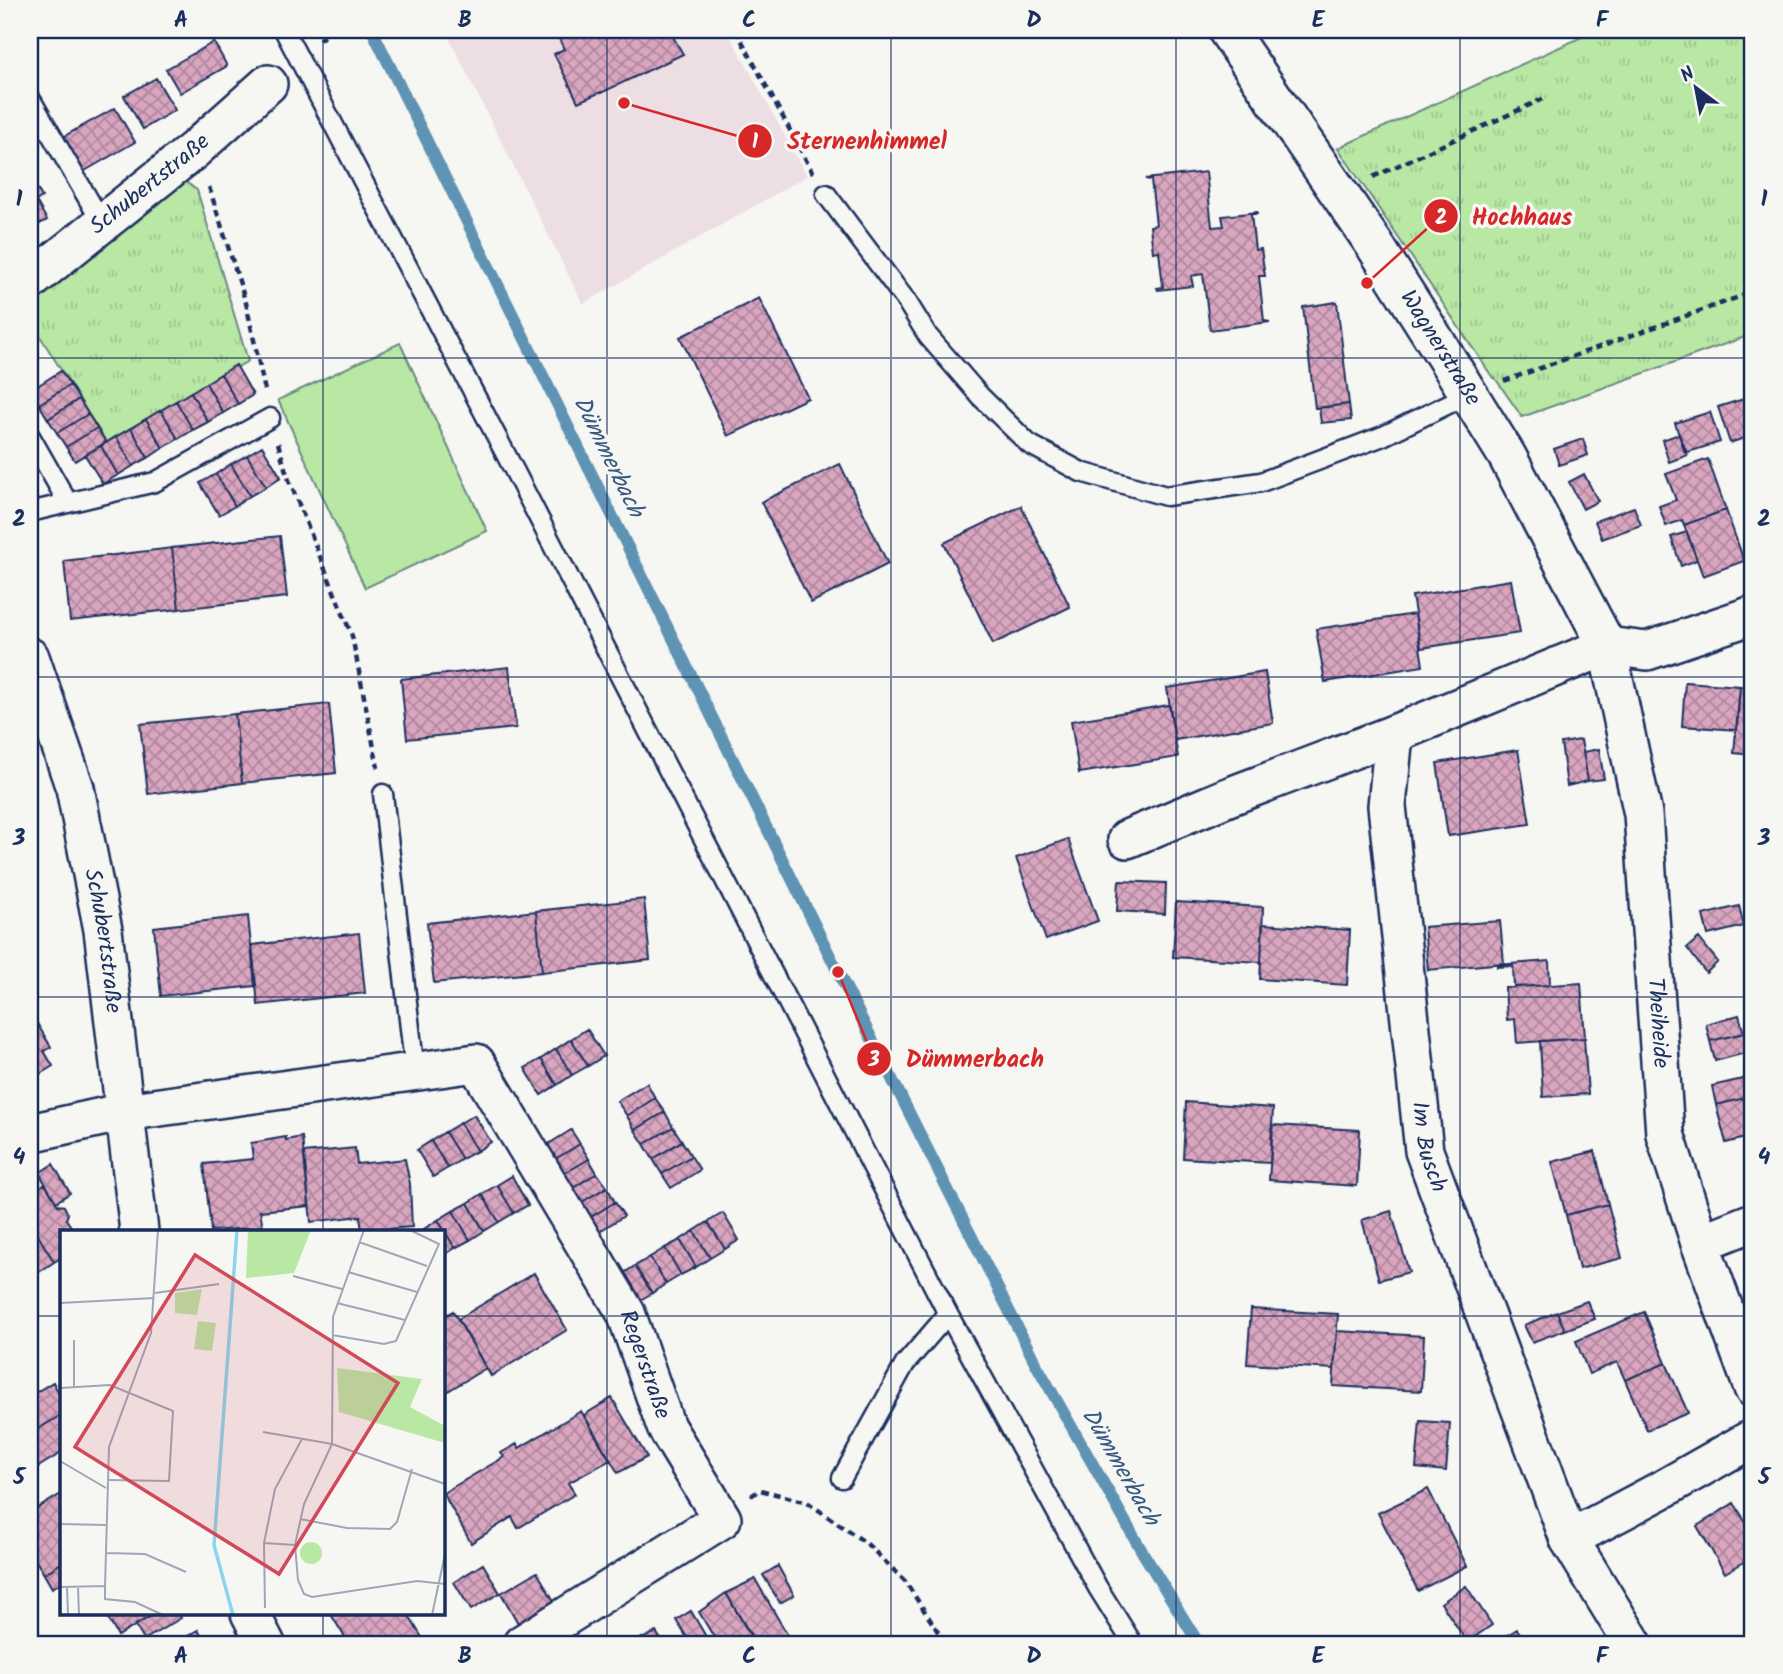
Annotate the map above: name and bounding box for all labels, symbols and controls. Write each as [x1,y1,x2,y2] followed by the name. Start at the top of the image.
[174,3,188,39] text: A
[458,3,472,39] text: B
[742,3,756,39] text: C
[1026,3,1042,39] text: D
[1312,3,1326,39] text: E
[1596,3,1610,39] text: F
[1660,52,1730,122] north arrow
[1675,59,1701,91] text: N
[738,118,961,163] callout: Sternenhimmel
[787,123,948,162] text: Sternenhimmel
[82,125,219,244] street label: Schubertstraße
[752,126,759,159] text: 1
[16,182,23,218] text: 1
[1761,182,1768,218] text: 1
[1423,194,1587,239] callout: Hochhaus
[1472,199,1572,238] text: Hochhaus
[1435,202,1447,235] text: 2
[1390,283,1490,413] street label: Wagnerstraße
[562,389,655,526] water label: Dümmerbach
[12,502,26,538] text: 2
[1757,502,1771,538] text: 2
[12,821,26,857] text: 3
[1757,821,1771,857] text: 3
[73,866,131,1015] street label: Schubertstraße
[1636,977,1678,1069] street label: Theiheide
[857,1036,1058,1081] callout: Dümmerbach
[906,1041,1044,1080] text: Dümmerbach
[867,1044,880,1077] text: 3
[1401,1100,1456,1198] street label: Im Busch
[13,1140,26,1176] text: 4
[1758,1140,1771,1176] text: 4
[60,1230,444,1614] inset map
[608,1305,680,1424] street label: Regerstraße
[1070,1400,1171,1535] water label: Dümmerbach
[12,1460,27,1496] text: 5
[1757,1460,1772,1496] text: 5
[174,1639,188,1674] text: A
[458,1639,472,1674] text: B
[742,1639,756,1674] text: C
[1026,1639,1042,1674] text: D
[1312,1639,1326,1674] text: E
[1596,1639,1610,1674] text: F

